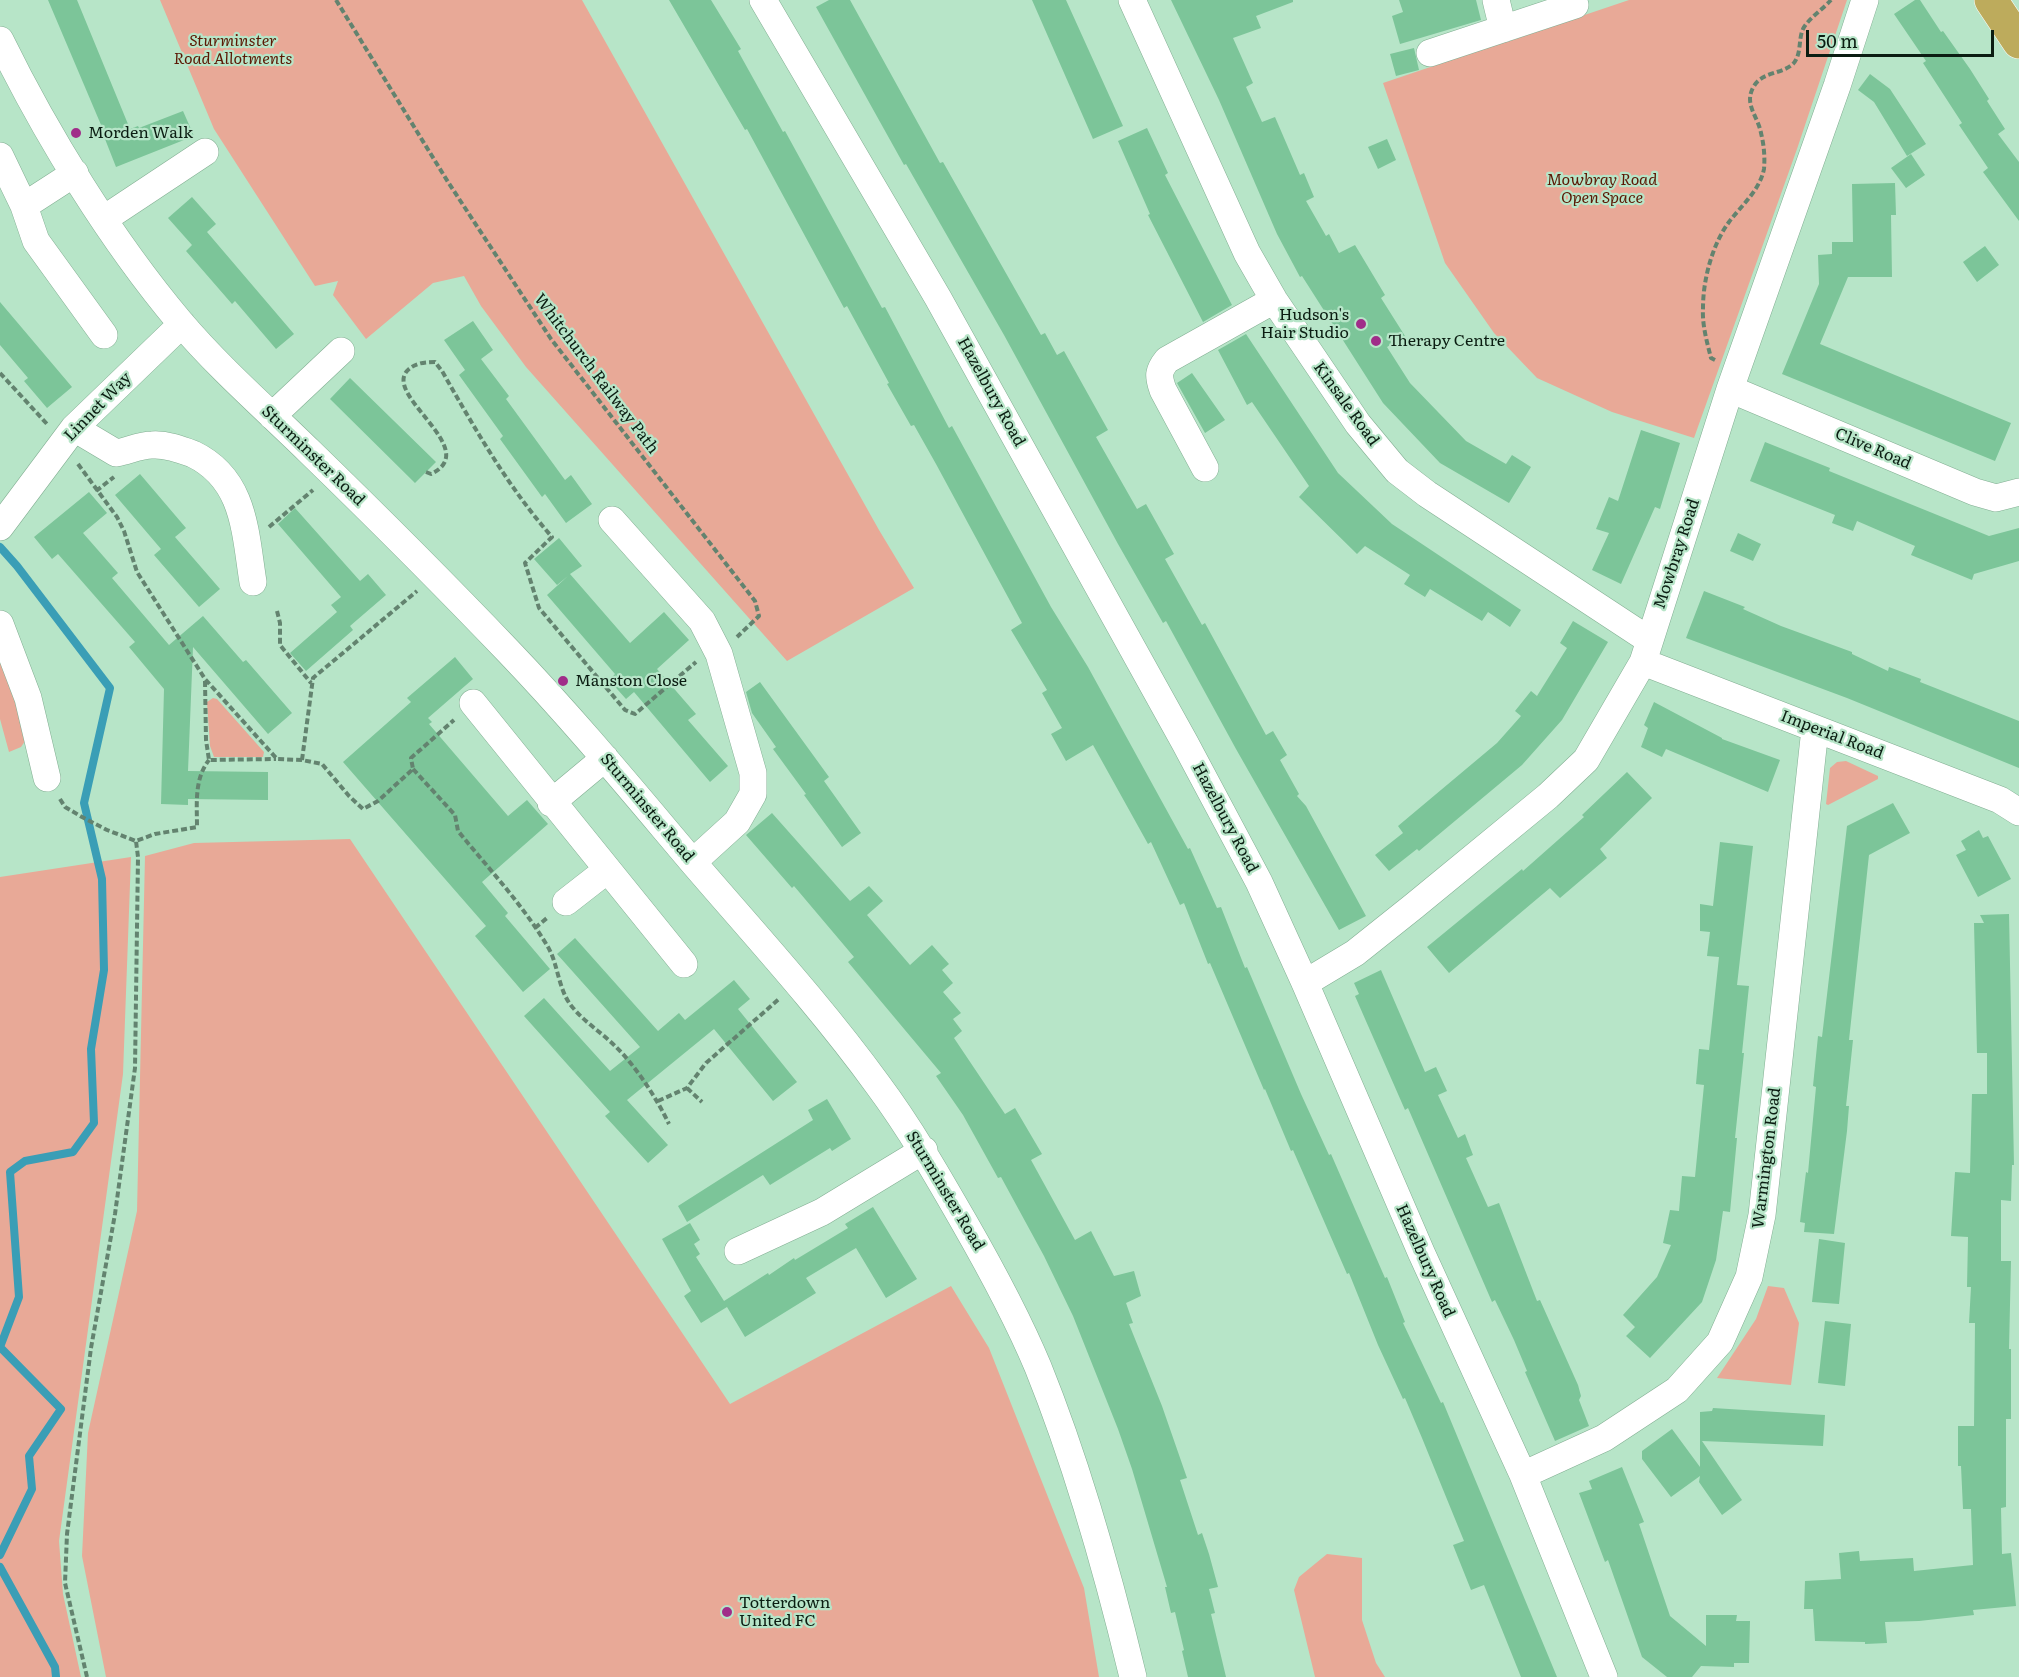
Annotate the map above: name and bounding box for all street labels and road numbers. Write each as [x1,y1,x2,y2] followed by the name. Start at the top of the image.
[529,290,663,458] street label: Whitchurch Railway Path
[953,334,1029,450] street label: Hazelbury Road
[1309,358,1383,450] street label: Kinsale Road
[60,369,136,445] street label: Linnet Way
[257,402,369,510] street label: Sturminster Road
[1832,424,1914,474] street label: Clive Road
[1650,496,1704,612] street label: Mowbray Road
[1778,707,1886,763] street label: Imperial Road
[596,750,698,866] street label: Sturminster Road
[1188,760,1262,876] street label: Hazelbury Road
[1749,1086,1785,1230] street label: Warmington Road
[902,1128,988,1254] street label: Sturminster Road
[1391,1201,1459,1321] street label: Hazelbury Road

